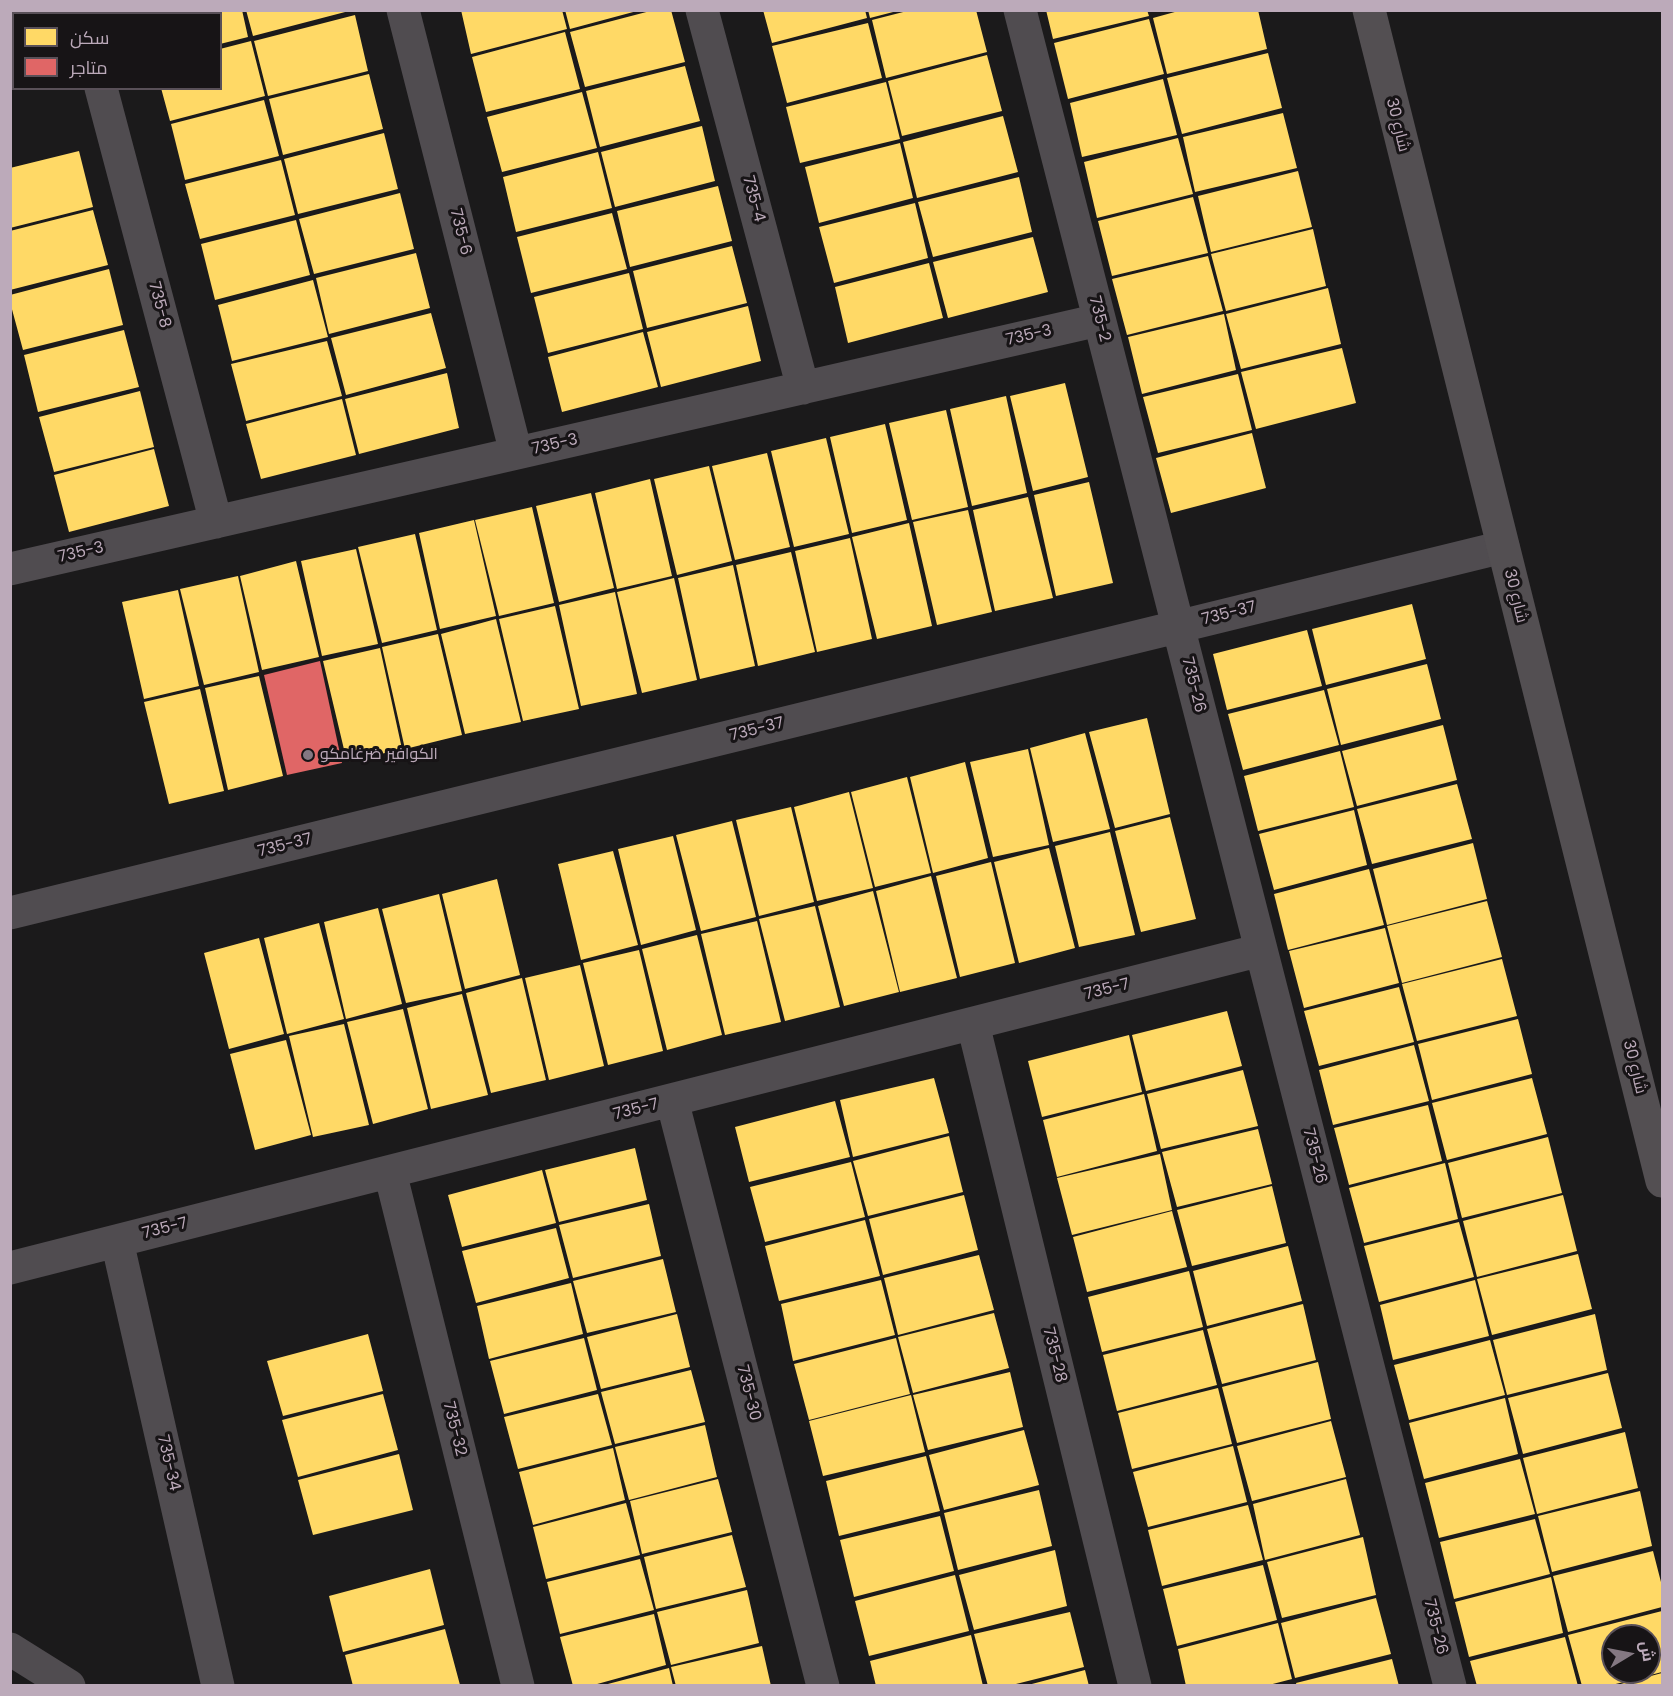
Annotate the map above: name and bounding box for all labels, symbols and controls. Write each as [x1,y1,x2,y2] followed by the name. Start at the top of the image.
[12,12,222,90] legend
[70,25,109,50] text: سكن
[70,55,108,80] text: متاجر
[1381,96,1413,154] street label: شارع 30
[738,174,768,224] street label: 735-4
[445,207,475,257] street label: 735-6
[144,280,174,330] street label: 735-8
[1084,294,1114,344] street label: 735-2
[1004,321,1054,351] street label: 735-3
[530,430,580,460] street label: 735-3
[56,538,106,568] street label: 735-3
[1499,567,1531,625] street label: شارع 30
[1200,598,1258,630] street label: 735-37
[1177,655,1209,715] street label: 735-26
[728,714,786,746] street label: 735-37
[320,745,438,765] place label: الكوافير ضرغامكو
[301,748,315,762] marker: الكوافير ضرغامكو
[256,830,314,862] street label: 735-37
[1082,975,1132,1005] street label: 735-7
[1618,1038,1650,1096] street label: شارع 30
[611,1095,661,1125] street label: 735-7
[1298,1126,1330,1186] street label: 735-26
[140,1214,190,1244] street label: 735-7
[1038,1325,1070,1385] street label: 735-28
[732,1363,764,1423] street label: 735-30
[438,1400,470,1458] street label: 735-32
[152,1433,184,1493] street label: 735-34
[1419,1597,1451,1657] street label: 735-26
[1601,1624,1661,1684] north arrow
[1634,1639,1660,1663] text: ش

